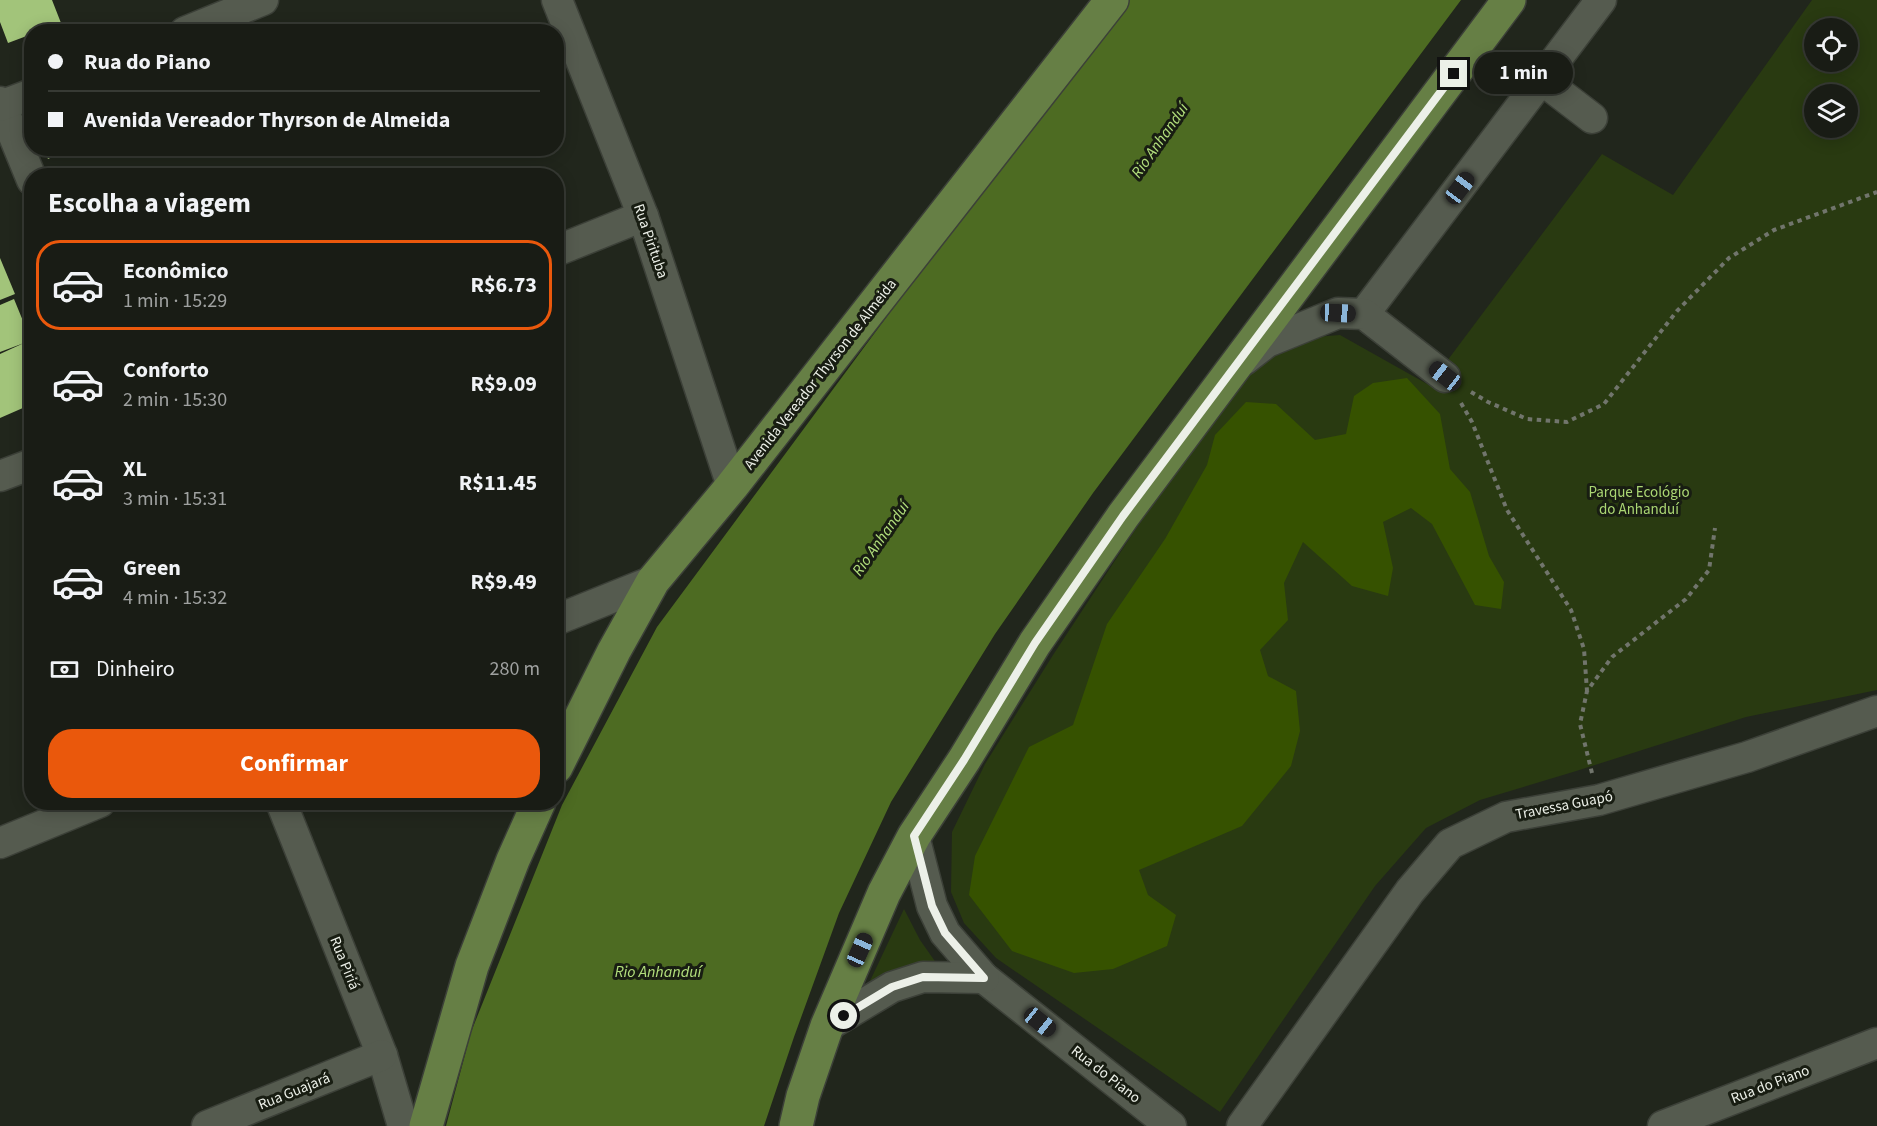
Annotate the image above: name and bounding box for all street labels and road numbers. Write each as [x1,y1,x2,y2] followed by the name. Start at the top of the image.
[628,201,673,281] street label: Rua Pirituba
[739,275,902,474] street label: Avenida Vereador Thyrson de Almeida
[1514,786,1615,825] street label: Travessa Guapó
[324,933,365,993] street label: Rua Piriá
[1067,1041,1145,1108] street label: Rua do Piano
[1728,1060,1813,1109] street label: Rua do Piano
[255,1068,333,1115] street label: Rua Guajará

